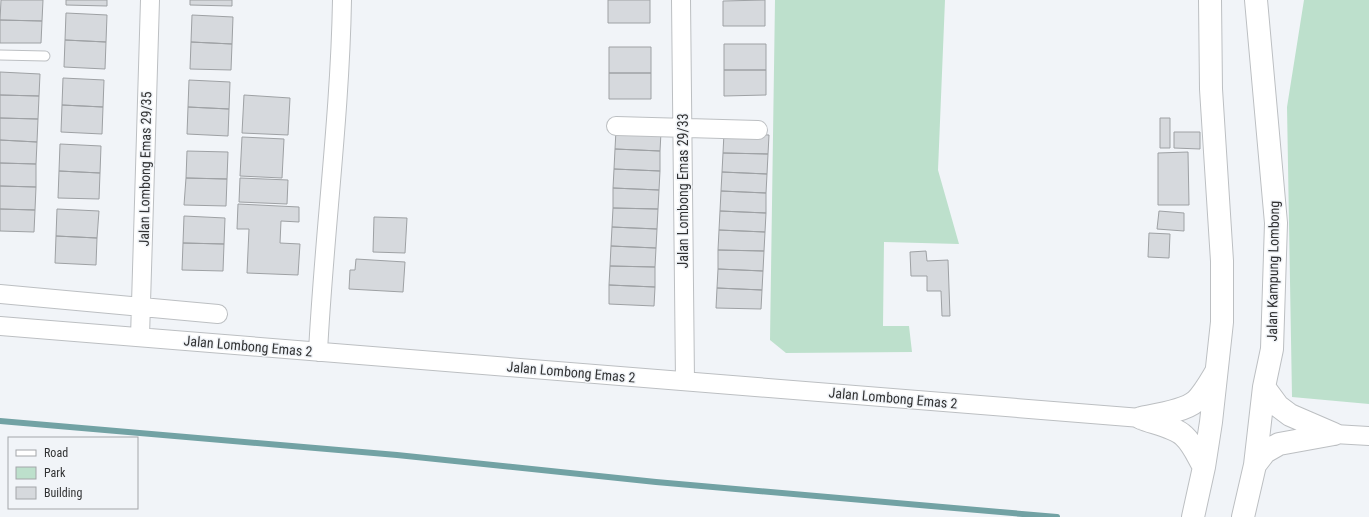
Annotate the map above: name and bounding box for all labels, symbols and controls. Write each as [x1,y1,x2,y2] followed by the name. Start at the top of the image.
[136,91,154,247] street label: Jalan Lombong Emas 29/35
[675,113,691,269] street label: Jalan Lombong Emas 29/33
[1264,201,1282,341] street label: Jalan Kampung Lombong
[183,332,313,360] street label: Jalan Lombong Emas 2
[506,358,636,386] street label: Jalan Lombong Emas 2
[828,384,958,412] street label: Jalan Lombong Emas 2
[8,437,138,509] legend
[44,446,68,460] text: Road
[44,466,66,480] text: Park
[44,486,82,500] text: Building

